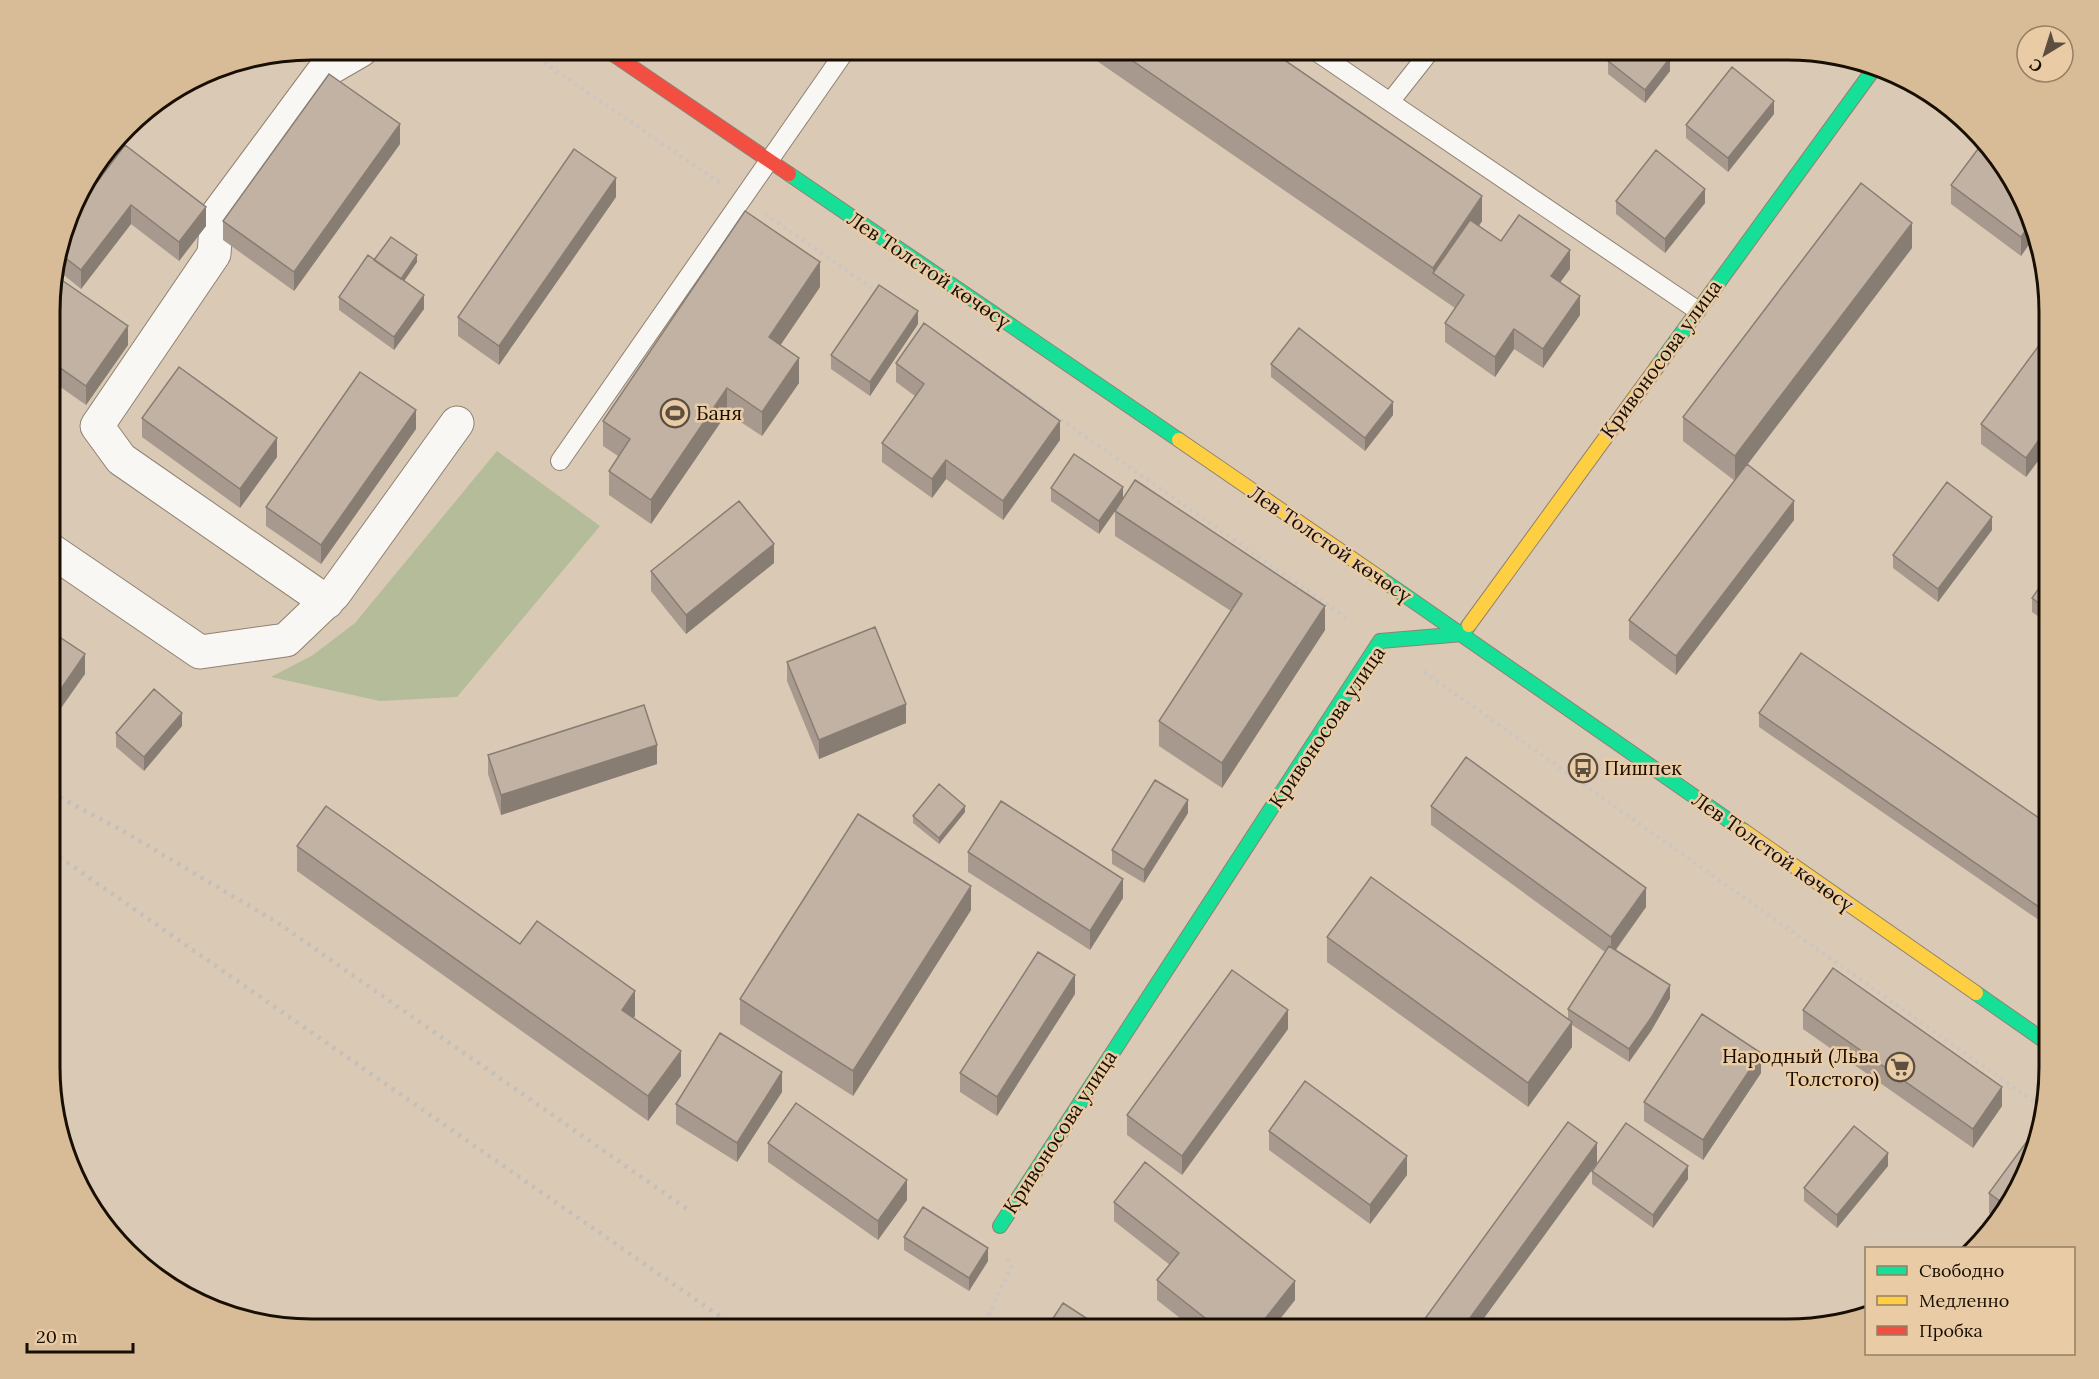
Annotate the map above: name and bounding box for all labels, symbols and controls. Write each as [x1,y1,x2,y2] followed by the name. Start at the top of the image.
[2015,24,2075,84] north arrow
[2025,55,2046,77] text: С
[843,206,1016,334] street label: Лев Толстой көчөсү
[1595,274,1727,443] street label: Кривоносова улица
[659,397,691,429] sports icon: Баня
[696,400,742,425] place label: Баня
[1244,480,1417,608] street label: Лев Толстой көчөсү
[1263,641,1390,813] street label: Кривоносова улица
[1567,752,1599,784] bus stop icon: Пишпек
[1604,755,1682,780] place label: Пишпек
[1688,786,1860,917] street label: Лев Толстой көчөсү
[1722,1043,1879,1092] place label: Народный (Льва Толстого)
[997,1045,1122,1218] street label: Кривоносова улица
[1884,1051,1916,1083] supermarket icon: Народный (Льва Толстого)
[1865,1247,2075,1355] legend
[1919,1259,2004,1282] text: Свободно
[1919,1289,2009,1312] text: Медленно
[27,1316,134,1354] scale bar
[1919,1319,1983,1342] text: Пробка
[36,1325,78,1348] text: 20 m

